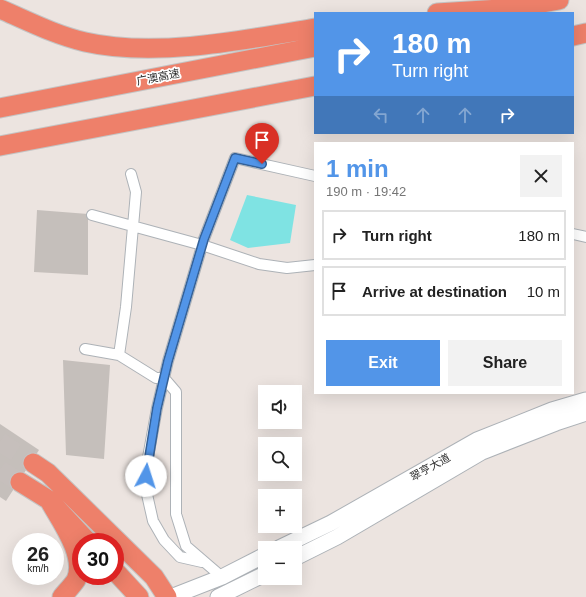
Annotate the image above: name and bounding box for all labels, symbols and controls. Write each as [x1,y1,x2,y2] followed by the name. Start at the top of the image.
[326,28,378,80] icon: right
[392,28,471,59] text: 180 m
[392,61,468,81] text: Turn right
[135,67,181,87] street label: 广澳高速
[370,104,392,126] icon: left
[412,104,434,126] icon: ahead
[454,104,476,126] icon: ahead
[496,104,518,126] icon: right
[245,123,279,164] pin
[251,129,273,151] icon: arrive
[326,155,389,182] text: 1 min
[520,155,562,197] button: close
[326,184,406,199] text: 190 m · 19:42
[328,224,350,246] icon: right
[362,227,432,244] text: Turn right
[518,227,560,244] text: 180 m
[328,280,350,302] icon: arrive
[362,283,507,300] text: Arrive at destination
[527,283,560,300] text: 10 m
[326,340,440,386] button: Exit
[448,340,562,386] button: Share
[258,385,302,585] map controls
[258,385,302,429] button: sound
[258,437,302,481] button: search
[408,451,452,483] street label: 翠亨大道
[125,455,167,497] position arrow
[258,489,302,533] button: +
[72,533,124,585] speed limit sign: 30
[258,541,302,585] button: −
[27,543,49,565] text: 26
[27,563,49,574] text: km/h

